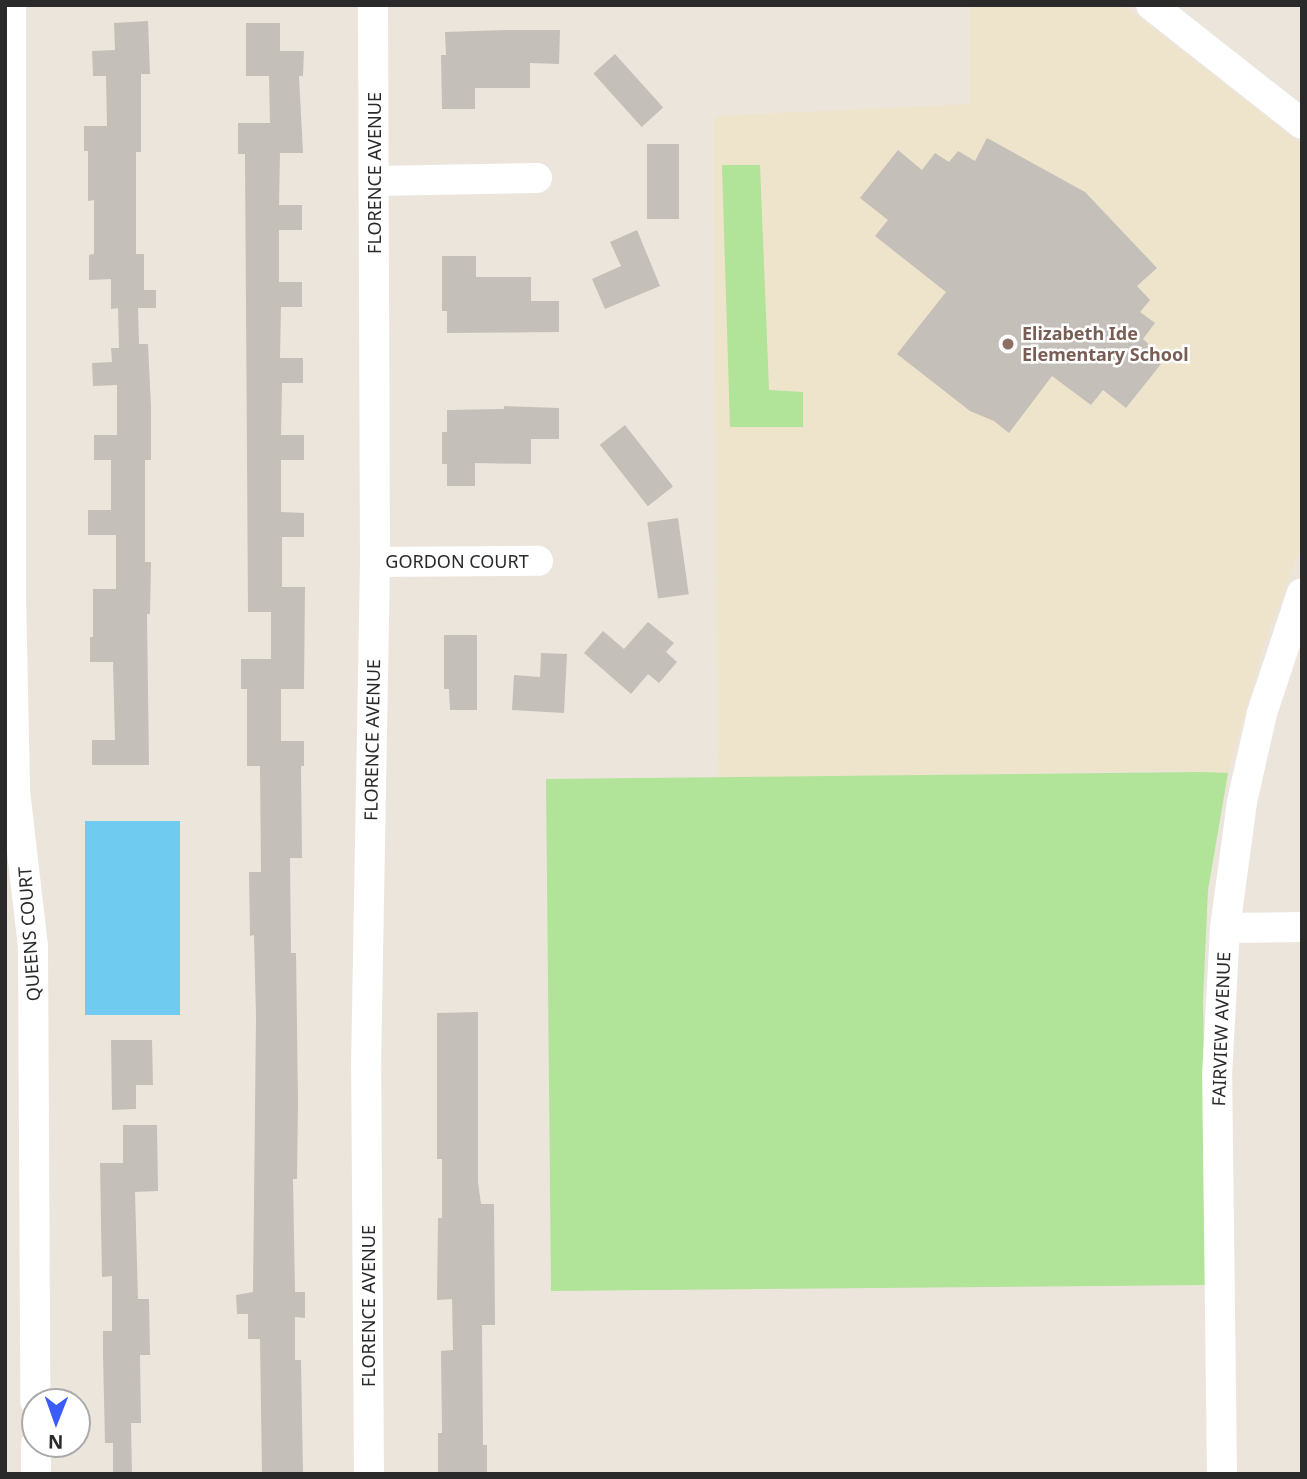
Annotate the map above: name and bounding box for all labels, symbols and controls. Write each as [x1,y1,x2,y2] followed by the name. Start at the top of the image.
[363,92,385,254] street label: FLORENCE AVENUE
[1022,323,1189,366] place label: Elizabeth Ide Elementary School
[1000,336,1016,352] marker: Elizabeth Ide Elementary School
[385,550,529,572] street label: GORDON COURT
[360,659,384,821] street label: FLORENCE AVENUE
[14,866,44,1002] street label: QUEENS COURT
[1208,951,1234,1107] street label: FAIRVIEW AVENUE
[357,1225,379,1387] street label: FLORENCE AVENUE
[21,1388,91,1458] north arrow
[48,1429,64,1455] text: N

